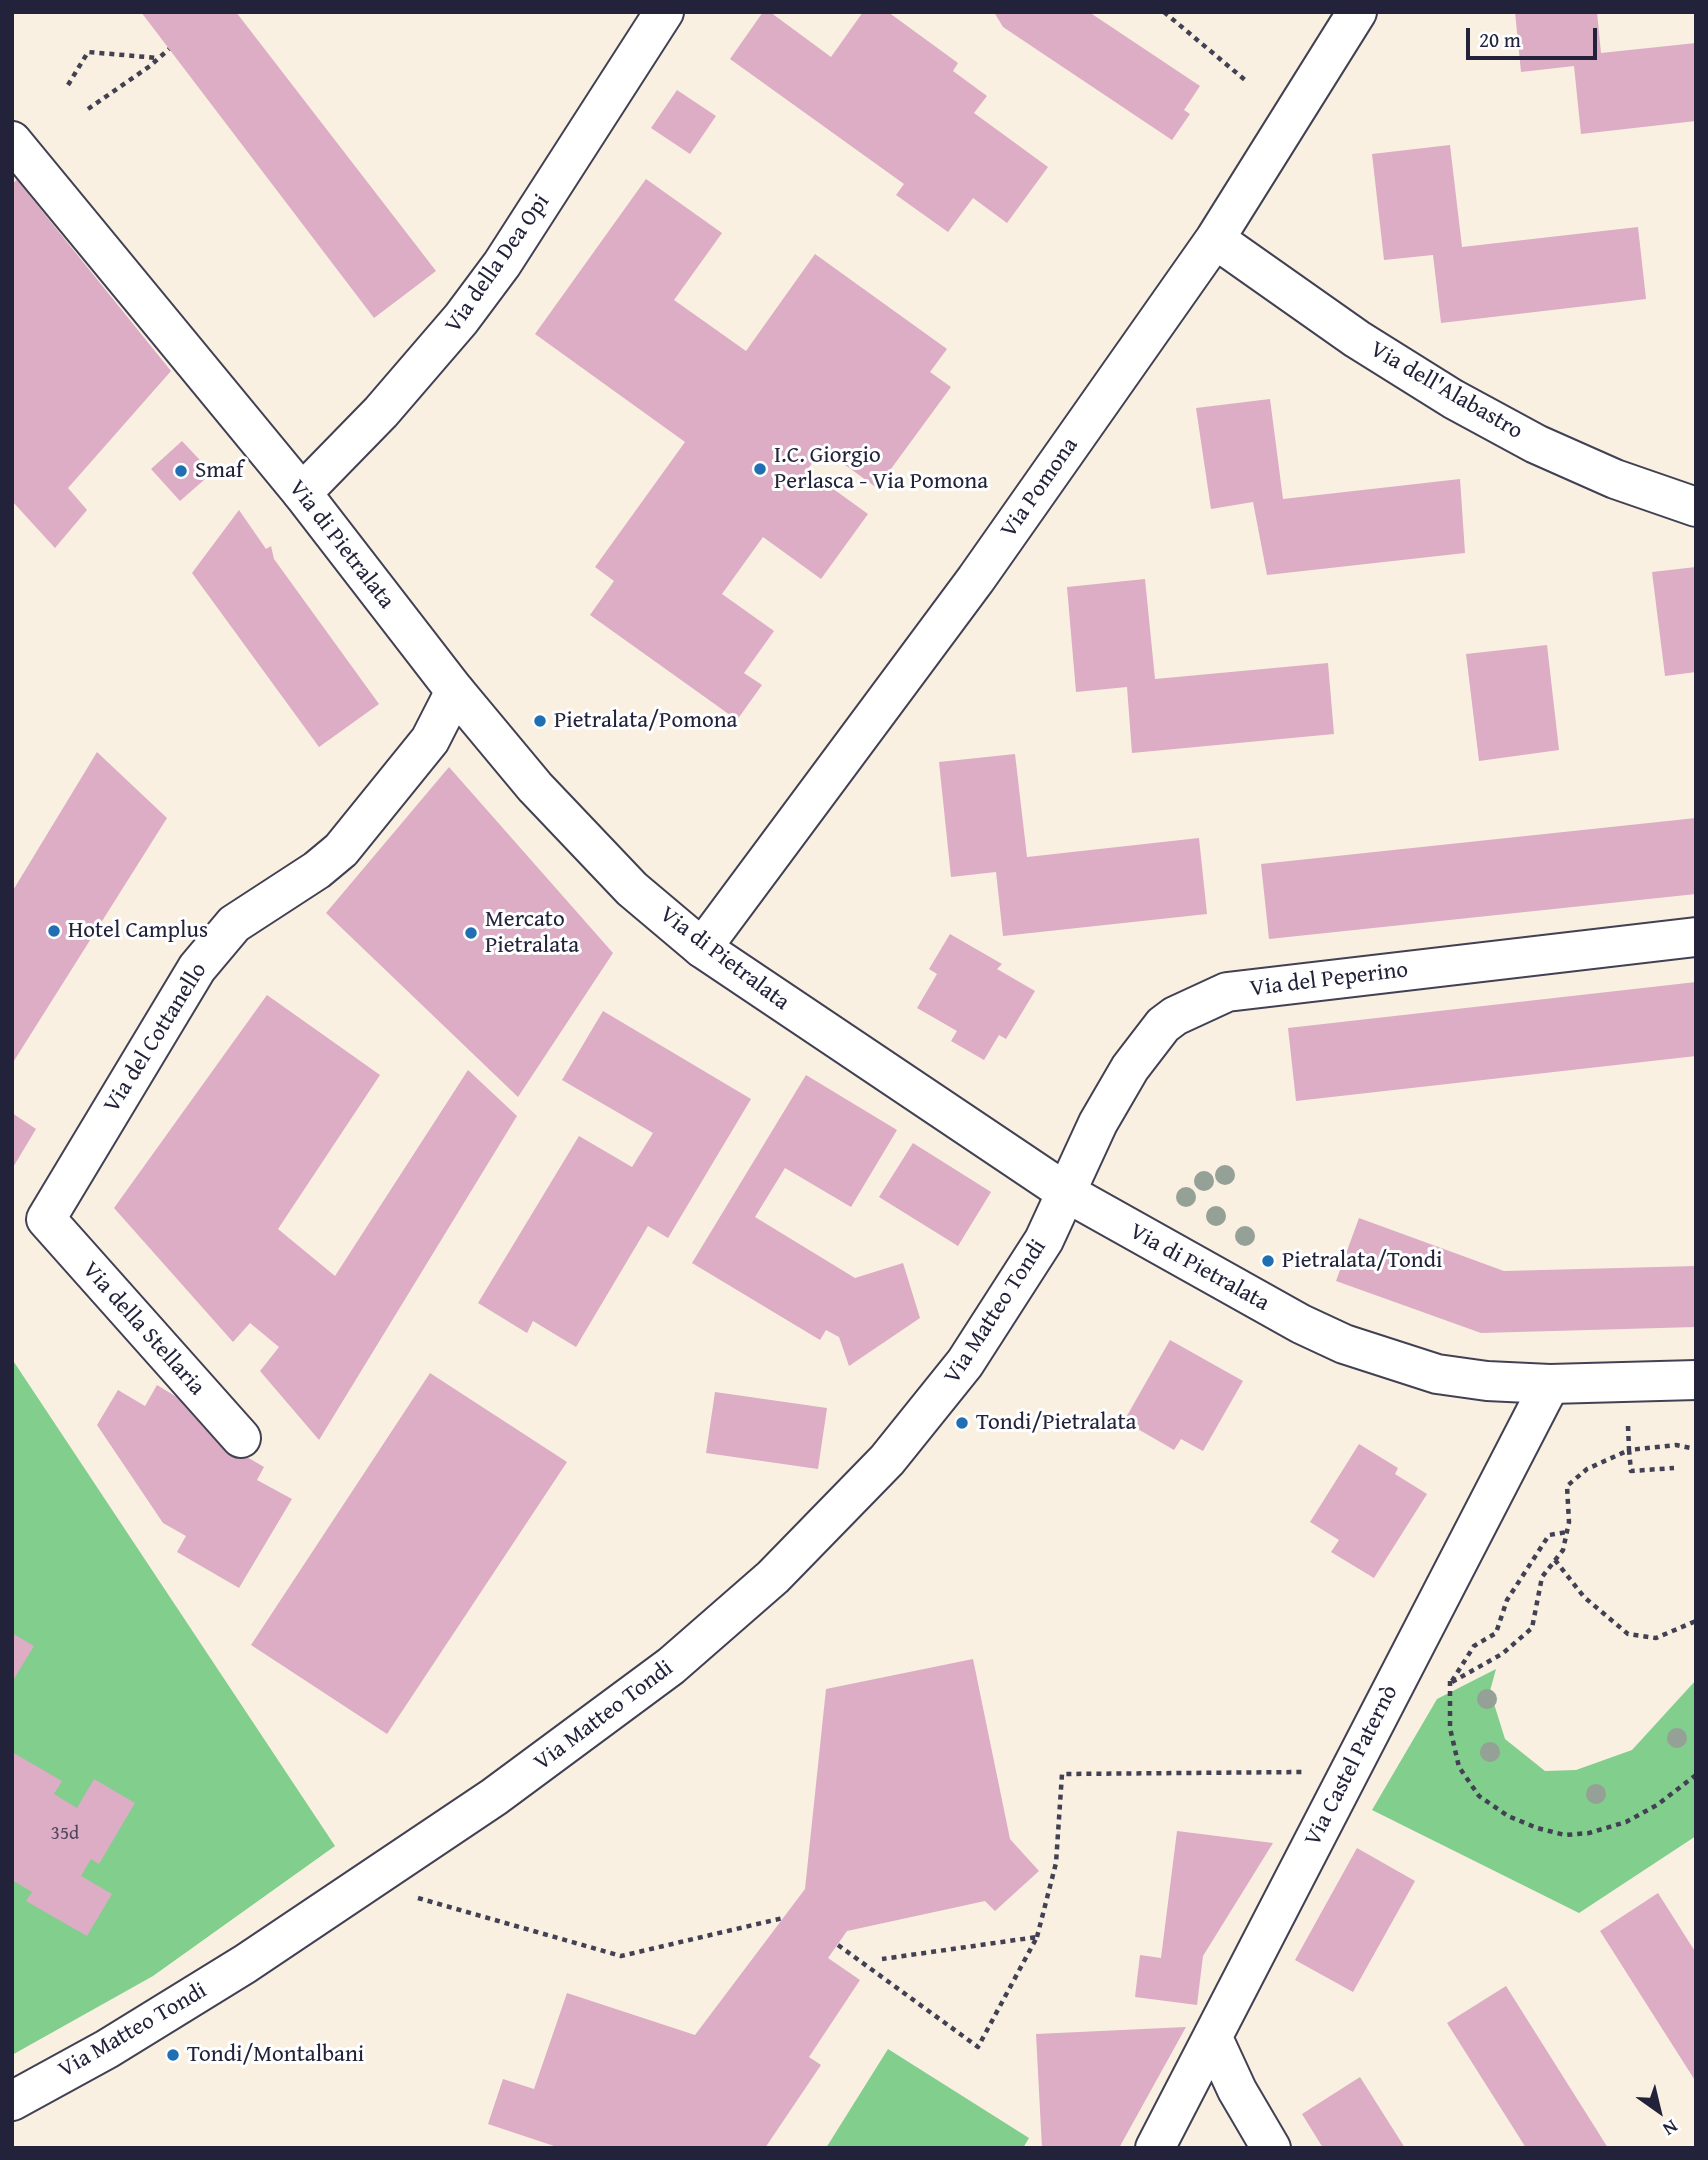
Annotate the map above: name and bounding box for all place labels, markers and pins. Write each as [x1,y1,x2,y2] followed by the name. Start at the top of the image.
[774,442,988,496] place label: I.C. Giorgio Perlasca - Via Pomona
[195,457,243,485] place label: Smaf
[752,461,768,477] marker: I.C. Giorgio Perlasca - Via Pomona
[173,463,189,479] marker: Smaf
[554,707,737,735] place label: Pietralata/Pomona
[532,713,548,729] marker: Pietralata/Pomona
[485,906,579,960] place label: Mercato Pietralata
[68,917,208,945] place label: Hotel Camplus
[46,923,62,939] marker: Hotel Camplus
[463,925,479,941] marker: Mercato Pietralata
[1282,1247,1442,1275] place label: Pietralata/Tondi
[1260,1253,1276,1269] marker: Pietralata/Tondi
[976,1409,1136,1437] place label: Tondi/Pietralata
[954,1415,970,1431] marker: Tondi/Pietralata
[187,2041,364,2069] place label: Tondi/Montalbani
[165,2047,181,2063] marker: Tondi/Montalbani

